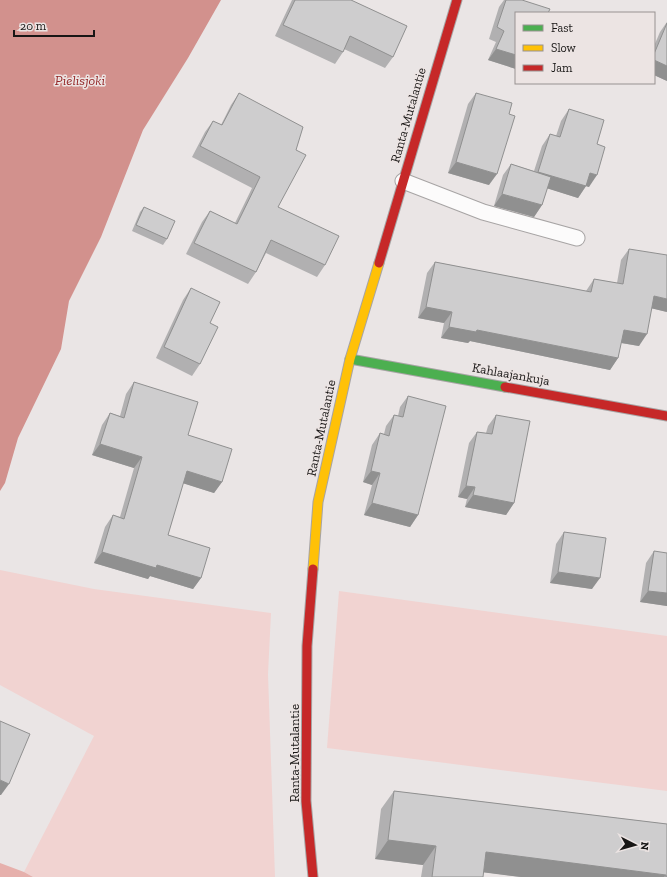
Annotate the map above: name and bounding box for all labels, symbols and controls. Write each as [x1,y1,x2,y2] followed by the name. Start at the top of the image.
[14,12,94,38] scale bar
[515,12,655,84] legend
[20,19,47,33] text: 20 m
[551,21,574,35] text: Fast
[551,41,577,55] text: Slow
[551,61,573,75] text: Jam
[387,66,429,164] street label: Ranta-Mutalantie
[55,72,105,89] water label: Pielisjoki
[471,360,552,389] street label: Kahlaajankuja
[303,378,339,478] street label: Ranta-Mutalantie
[287,704,302,802] street label: Ranta-Mutalantie
[615,825,655,865] north arrow
[637,841,651,851] text: N

